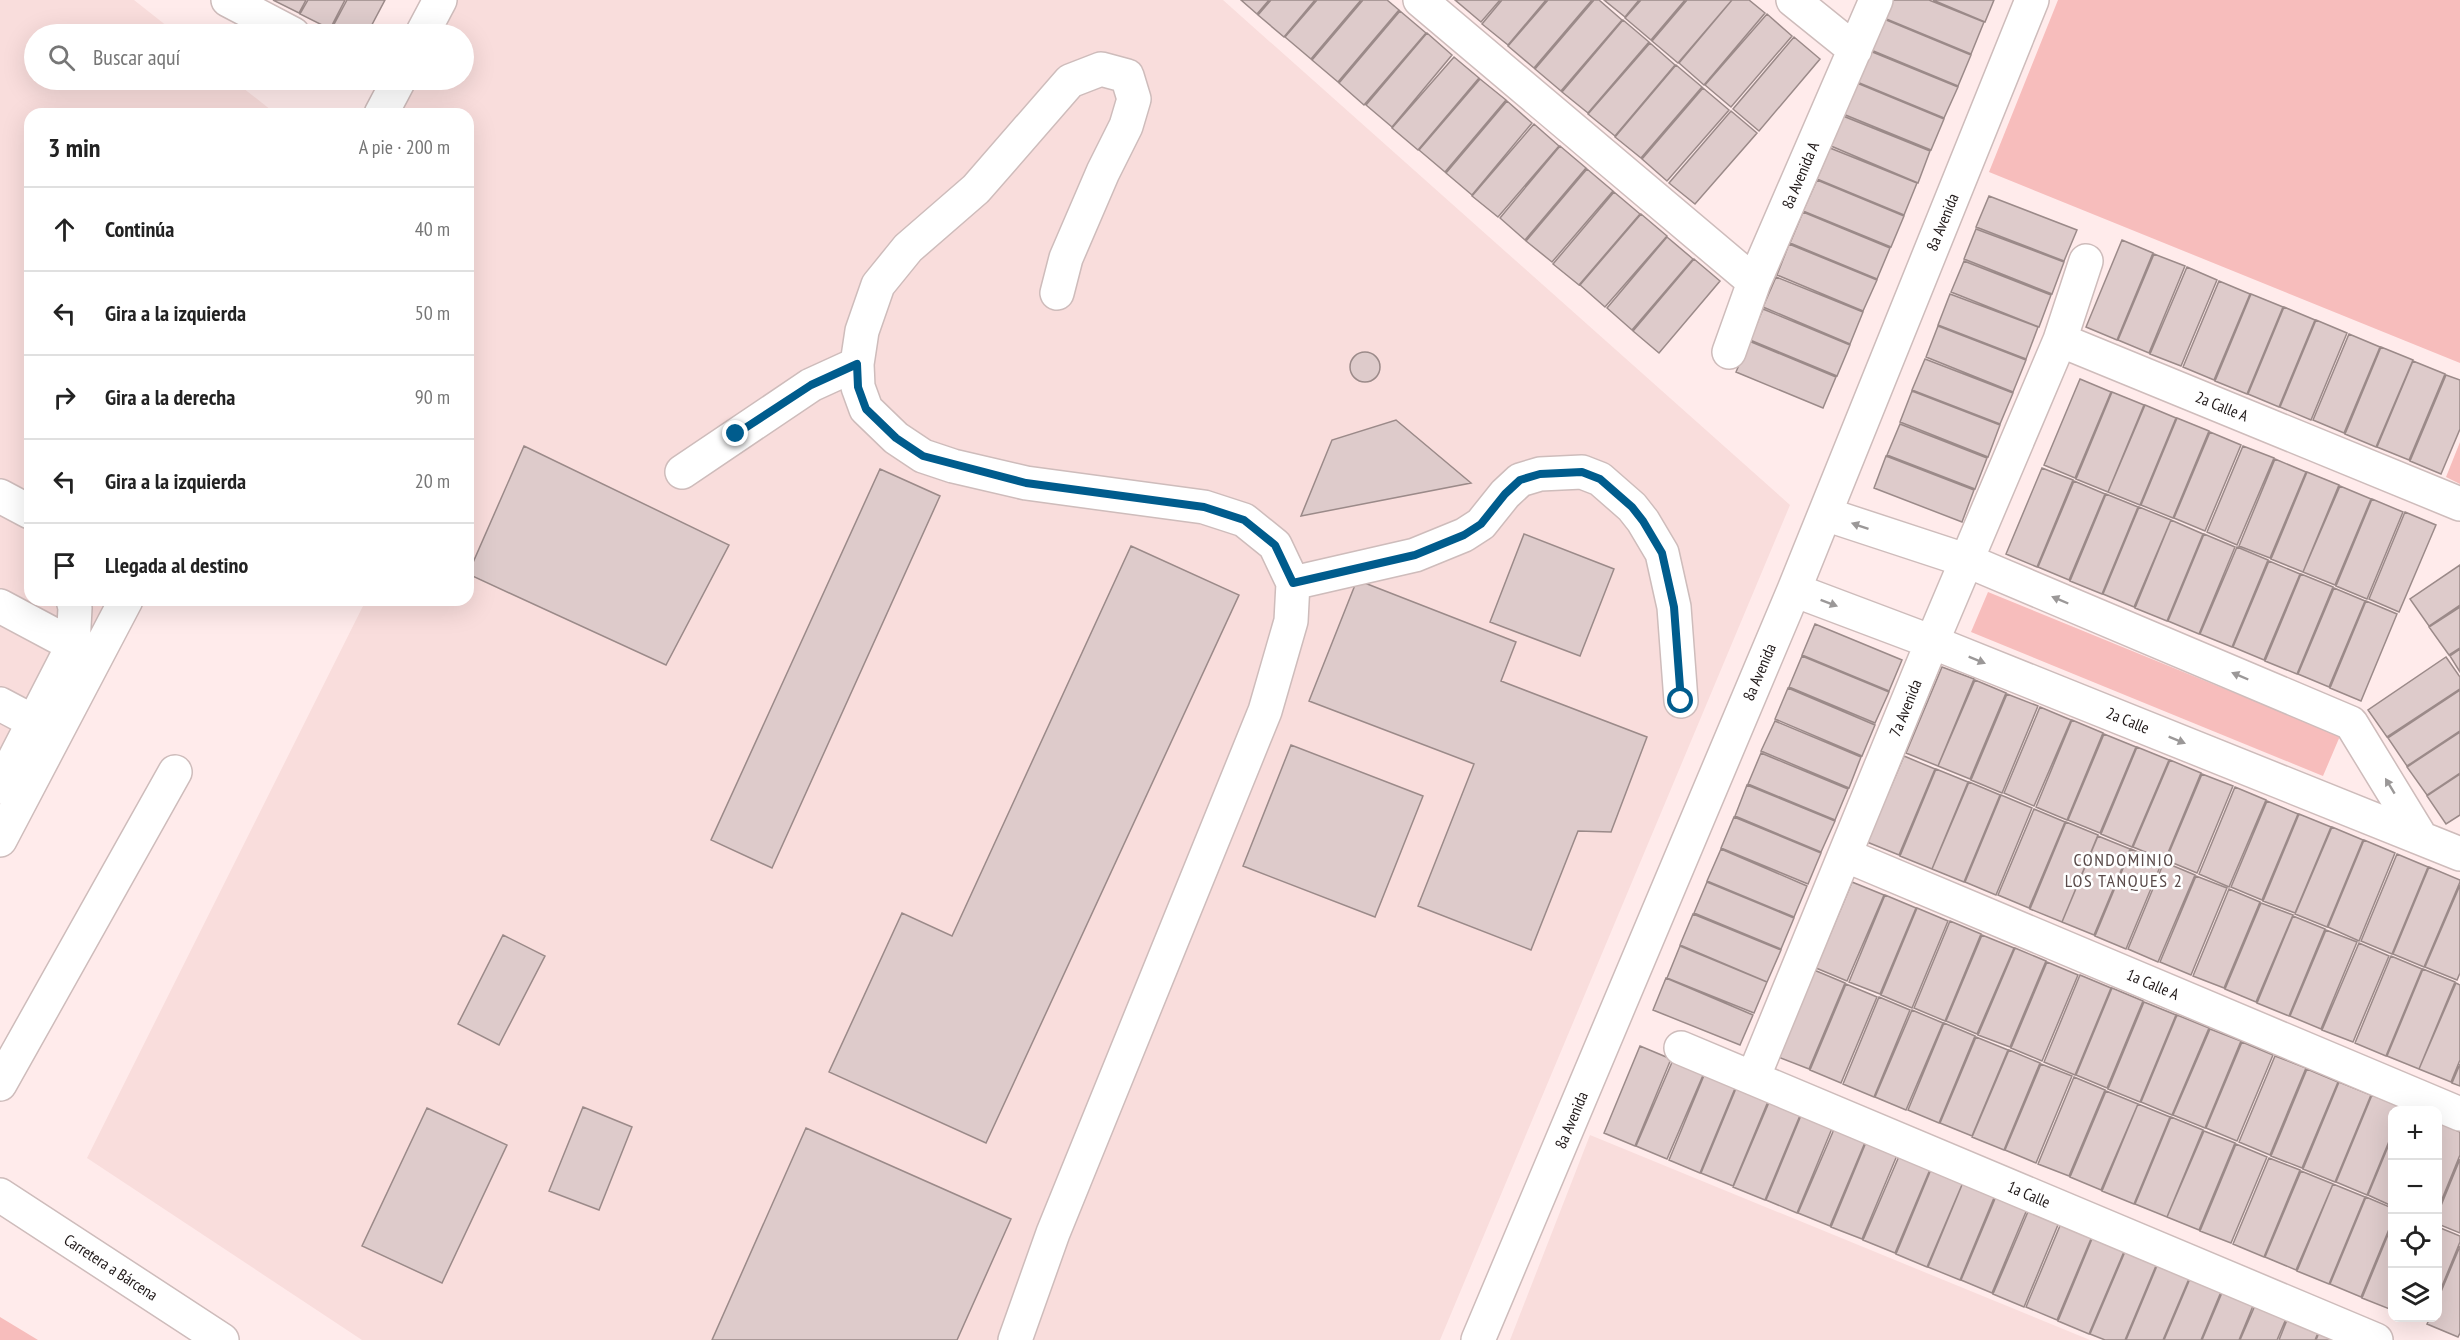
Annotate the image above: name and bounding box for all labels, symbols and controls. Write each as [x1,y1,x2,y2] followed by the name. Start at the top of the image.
[24,24,474,90] search box
[45,41,78,74] icon: search
[93,43,180,71] text: Buscar aquí
[48,131,101,164] text: 3 min
[359,134,450,160] text: A pie · 200 m
[1777,138,1823,211] street label: 8a Avenida A
[1921,190,1963,254] street label: 8a Avenida
[48,213,81,246] icon: ahead
[105,215,174,243] text: Continúa
[415,216,450,242] text: 40 m
[48,297,81,330] icon: left
[105,299,246,327] text: Gira a la izquierda
[415,300,450,326] text: 50 m
[48,381,81,414] icon: right
[105,383,235,411] text: Gira a la derecha
[415,384,450,410] text: 90 m
[2193,386,2252,426] street label: 2a Calle A
[722,420,748,446] route end
[48,465,81,498] icon: left
[105,467,246,495] text: Gira a la izquierda
[415,468,450,494] text: 20 m
[1851,520,1869,530] one-way arrow
[48,549,81,582] icon: arrive
[105,551,248,579] text: Llegada al destino
[2051,595,2069,605] one-way arrow
[1820,598,1838,608] one-way arrow
[1738,640,1780,704] street label: 8a Avenida
[1968,655,1986,665] one-way arrow
[2231,671,2249,680] one-way arrow
[1884,676,1926,740] street label: 7a Avenida
[1667,687,1693,713] route start
[2104,702,2152,738] street label: 2a Calle
[2169,735,2187,745] one-way arrow
[2384,778,2395,794] one-way arrow
[2065,848,2183,892] district label: CONDOMINIO LOS TANQUES 2
[2124,964,2183,1004] street label: 1a Calle A
[1550,1088,1592,1152] street label: 8a Avenida
[2388,1106,2442,1322] map controls
[2388,1106,2442,1160] button: +
[2388,1160,2442,1214] button: −
[2005,1176,2053,1212] street label: 1a Calle
[2388,1214,2442,1268] button: locate
[60,1229,162,1305] street label: Carretera a Bárcena
[2388,1268,2442,1322] button: layers

